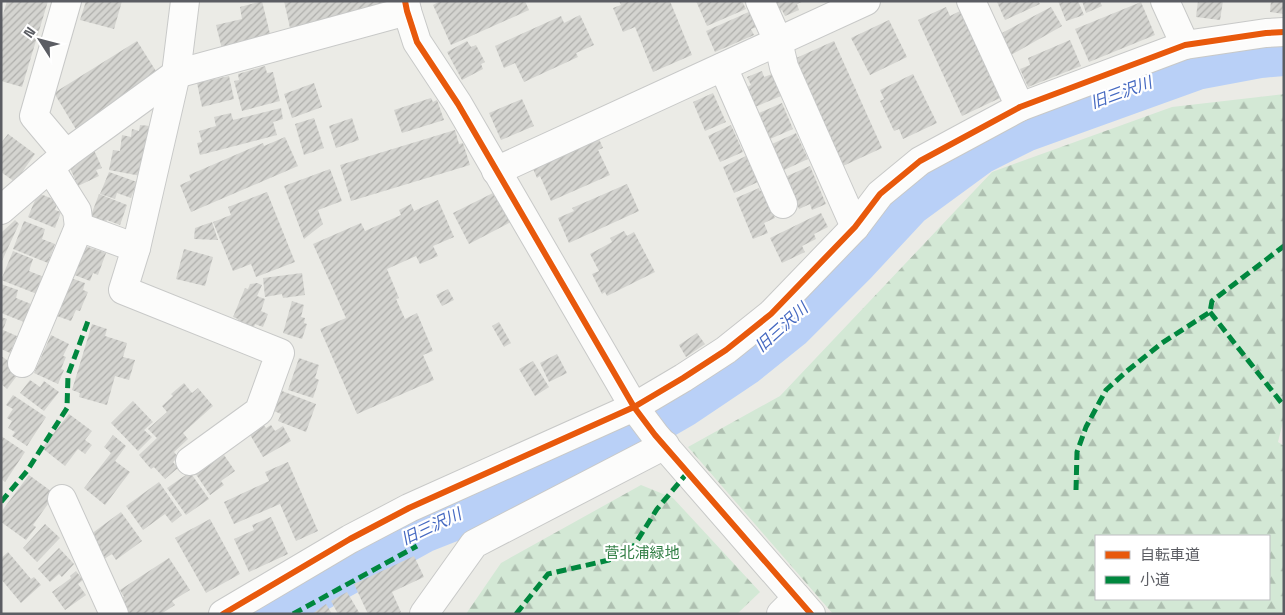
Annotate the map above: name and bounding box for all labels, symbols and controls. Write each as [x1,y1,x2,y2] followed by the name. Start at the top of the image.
[15,15,65,65] north arrow
[19,23,40,41] text: N
[1088,71,1157,113] water label: 旧三沢川
[751,297,814,357] water label: 旧三沢川
[398,503,466,549] water label: 旧三沢川
[1095,535,1270,600] legend
[604,543,680,562] park label: 菅北浦緑地
[1140,545,1200,564] text: 自転車道
[1140,570,1170,589] text: 小道

